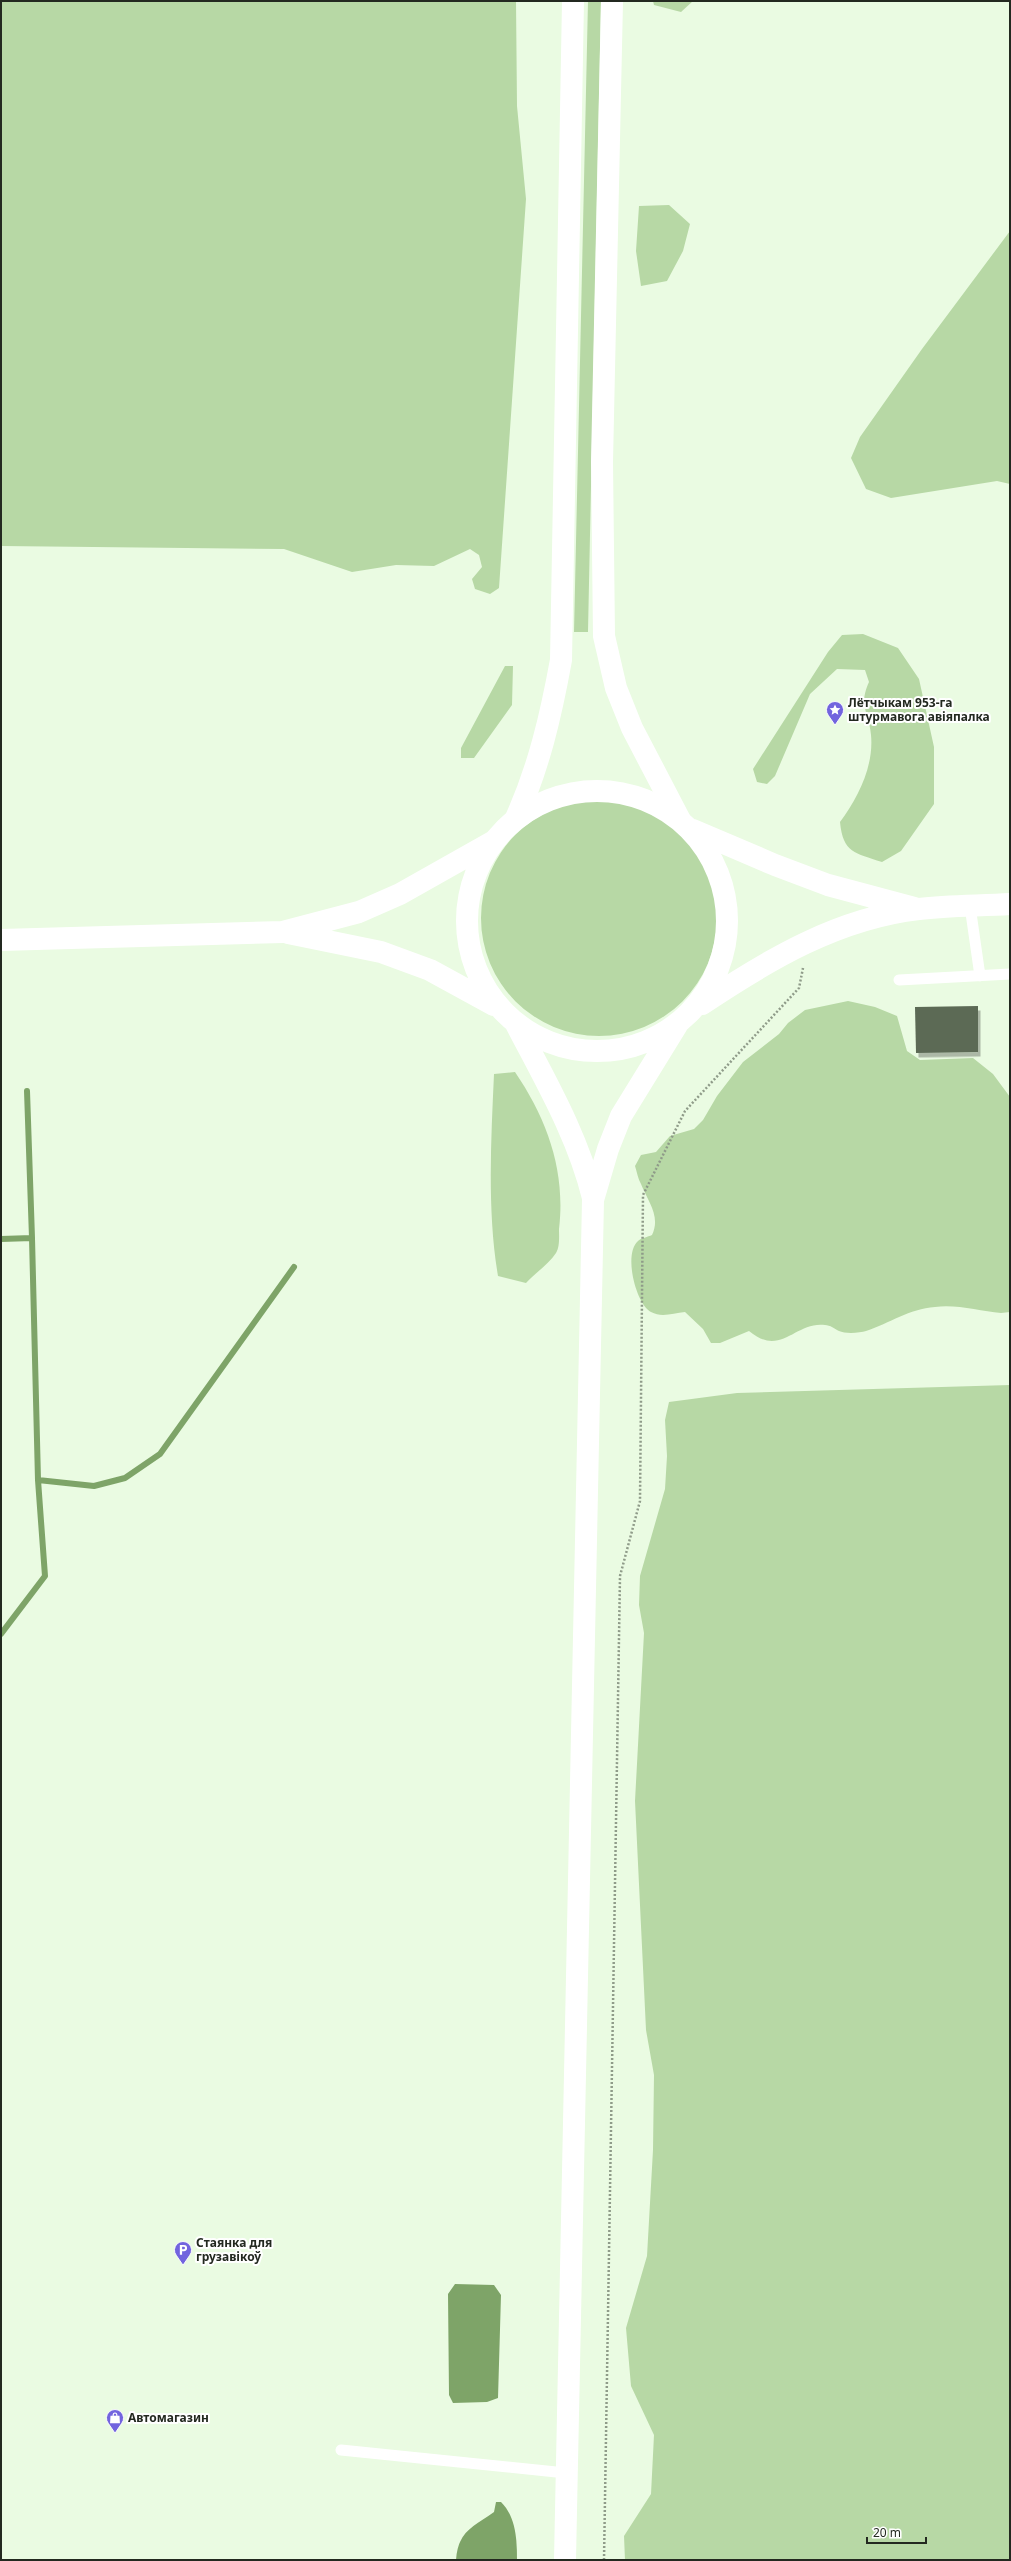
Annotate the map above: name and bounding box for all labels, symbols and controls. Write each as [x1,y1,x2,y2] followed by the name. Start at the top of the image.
[848,694,990,725] place label: Лётчыкам 953-га штурмавога авіяпалка
[825,700,845,725] place icon: Лётчыкам 953-га штурмавога авіяпалка
[196,2234,272,2265] place label: Стаянка для грузавікоў
[173,2240,193,2265] parking icon: Стаянка для грузавікоў
[105,2408,125,2433] shop icon: Автомагазин
[128,2409,209,2426] place label: Автомагазин
[867,2519,926,2545] scale bar
[873,2524,901,2541] text: 20 m

